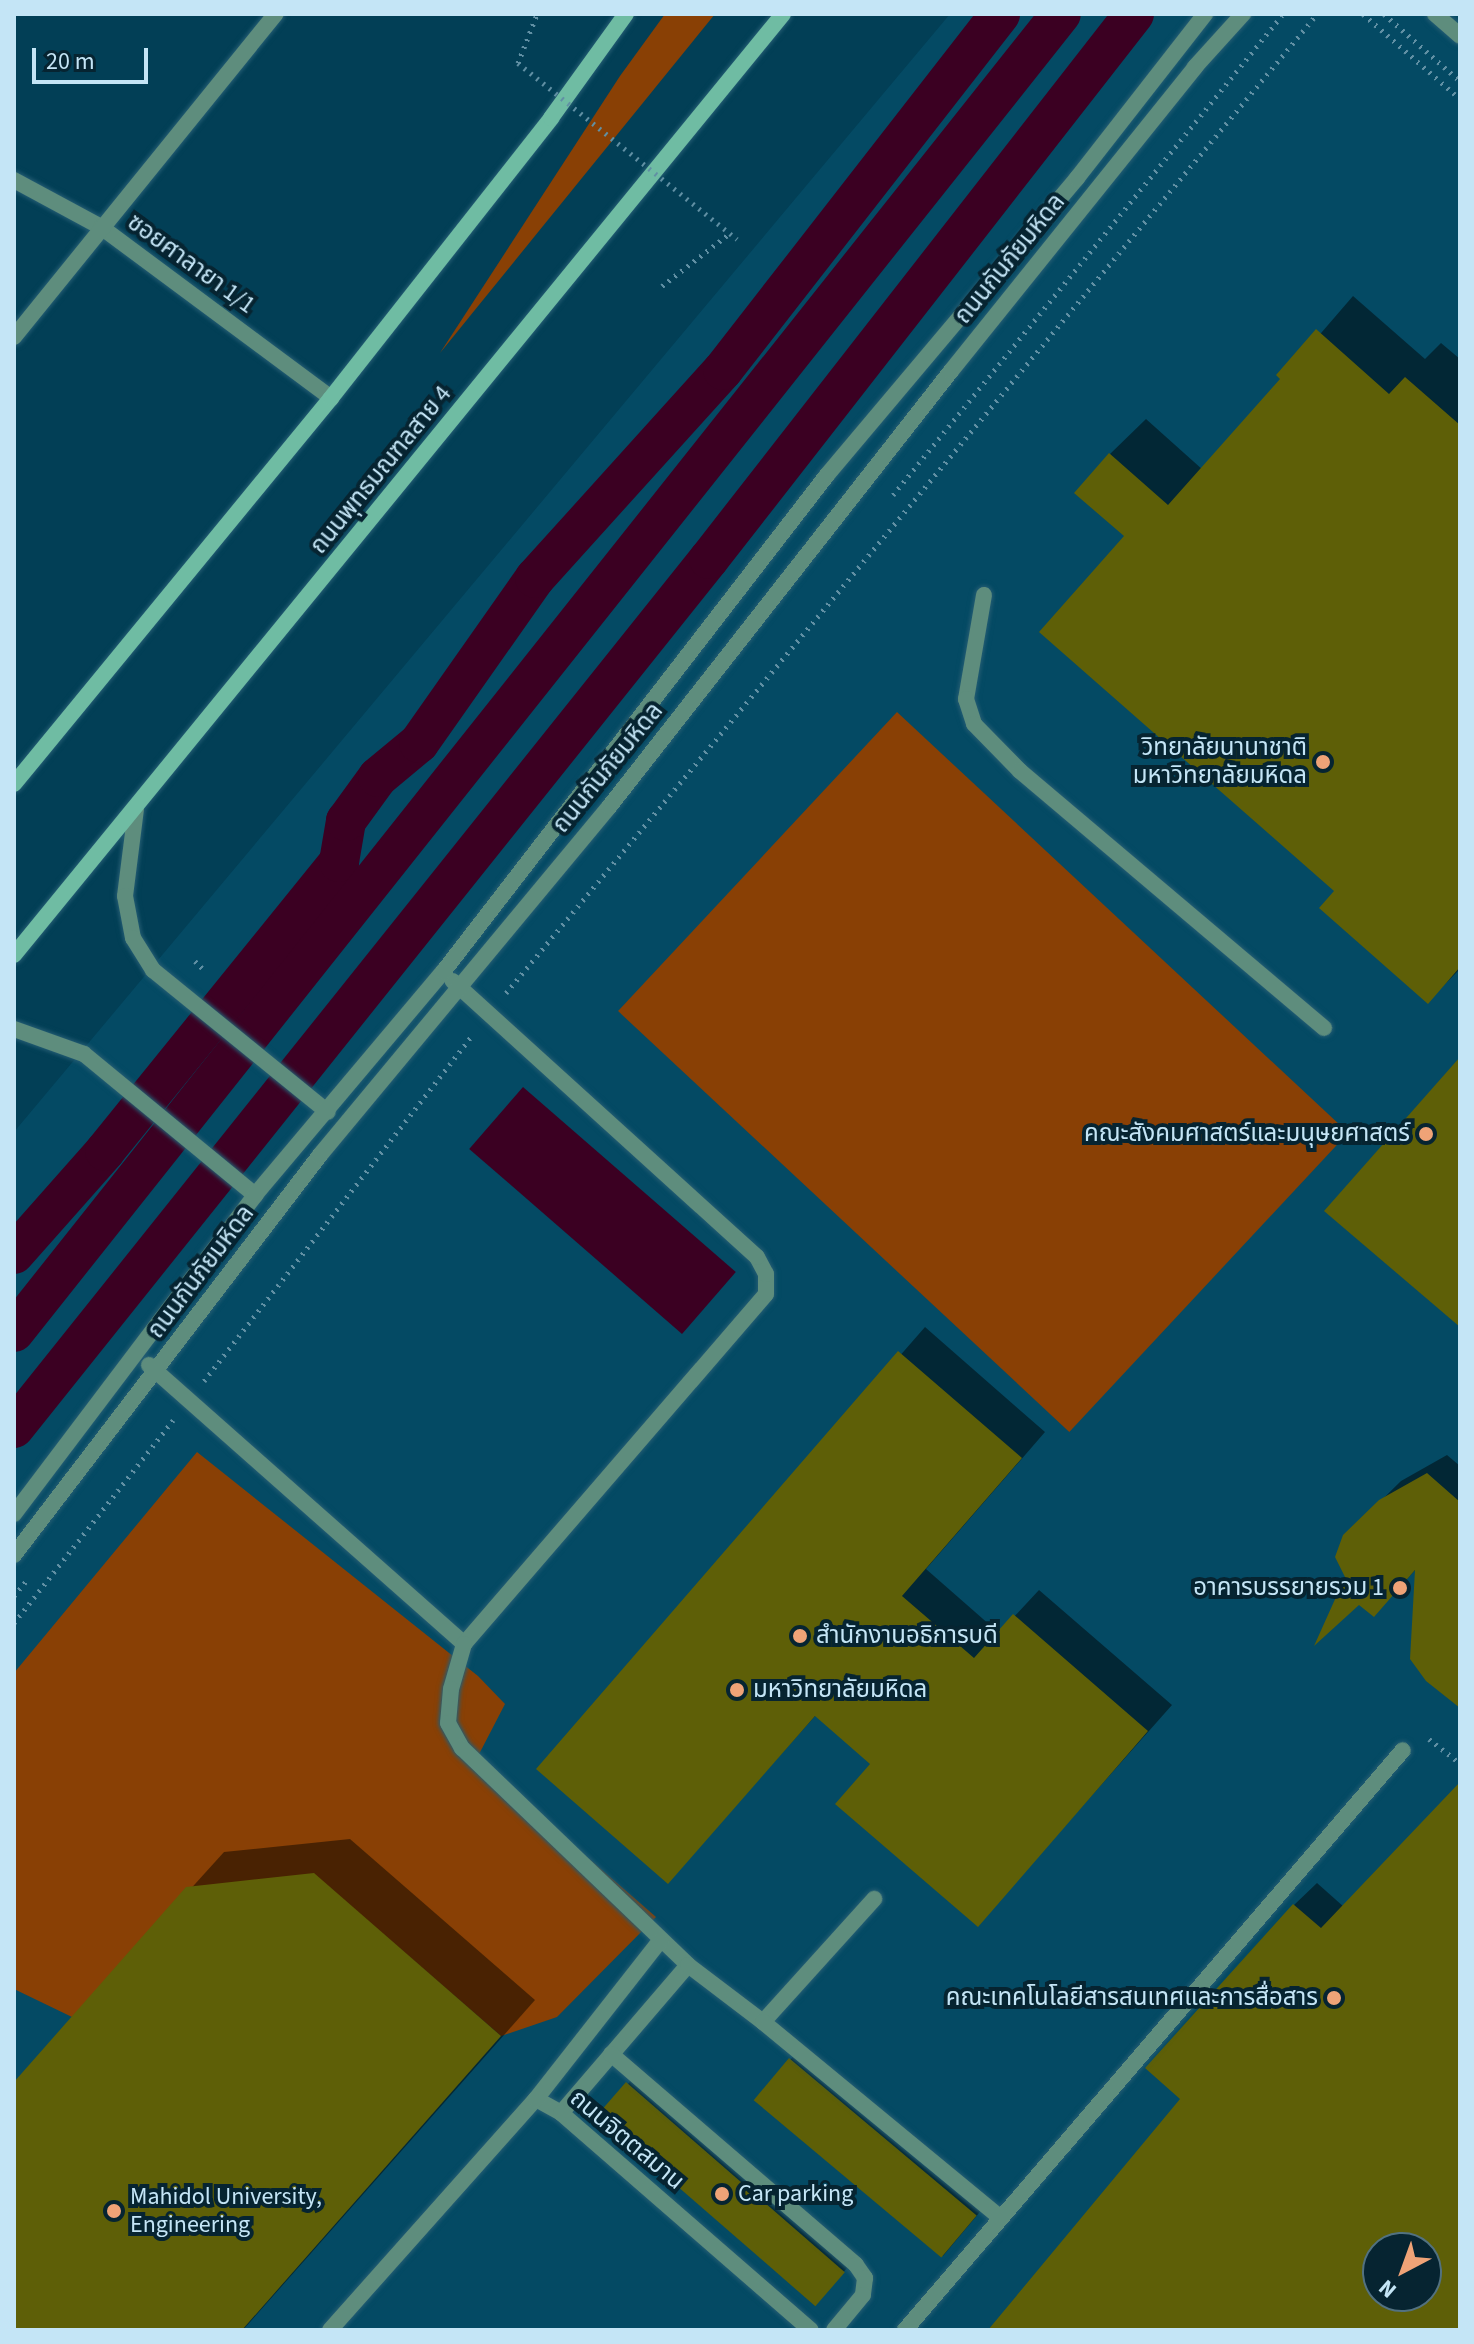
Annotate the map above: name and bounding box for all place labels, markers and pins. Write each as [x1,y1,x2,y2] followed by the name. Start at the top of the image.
[1133,734,1307,790] place label: วิทยาลัยนานาชาติ มหาวิทยาลัยมหิดล
[1314,753,1332,771] marker: วิทยาลัยนานาชาติ มหาวิทยาลัยมหิดล
[1084,1120,1410,1148] place label: คณะสังคมศาสตร์และมนุษยศาสตร์
[1417,1125,1435,1143] marker: คณะสังคมศาสตร์และมนุษยศาสตร์
[1193,1574,1384,1602] place label: อาคารบรรยายรวม 1
[1391,1579,1409,1597] marker: อาคารบรรยายรวม 1
[816,1622,998,1650] place label: สำนักงานอธิการบดี
[791,1627,809,1645] marker: สำนักงานอธิการบดี
[753,1676,927,1704] place label: มหาวิทยาลัยมหิดล
[728,1681,746,1699] marker: มหาวิทยาลัยมหิดล
[946,1984,1318,2012] place label: คณะเทคโนโลยีสารสนเทศและการสื่อสาร
[1325,1989,1343,2007] marker: คณะเทคโนโลยีสารสนเทศและการสื่อสาร
[738,2180,853,2208] place label: Car parking
[130,2183,322,2239] place label: Mahidol University, Engineering
[713,2185,731,2203] marker: Car parking
[105,2202,123,2220] marker: Mahidol University, Engineering

